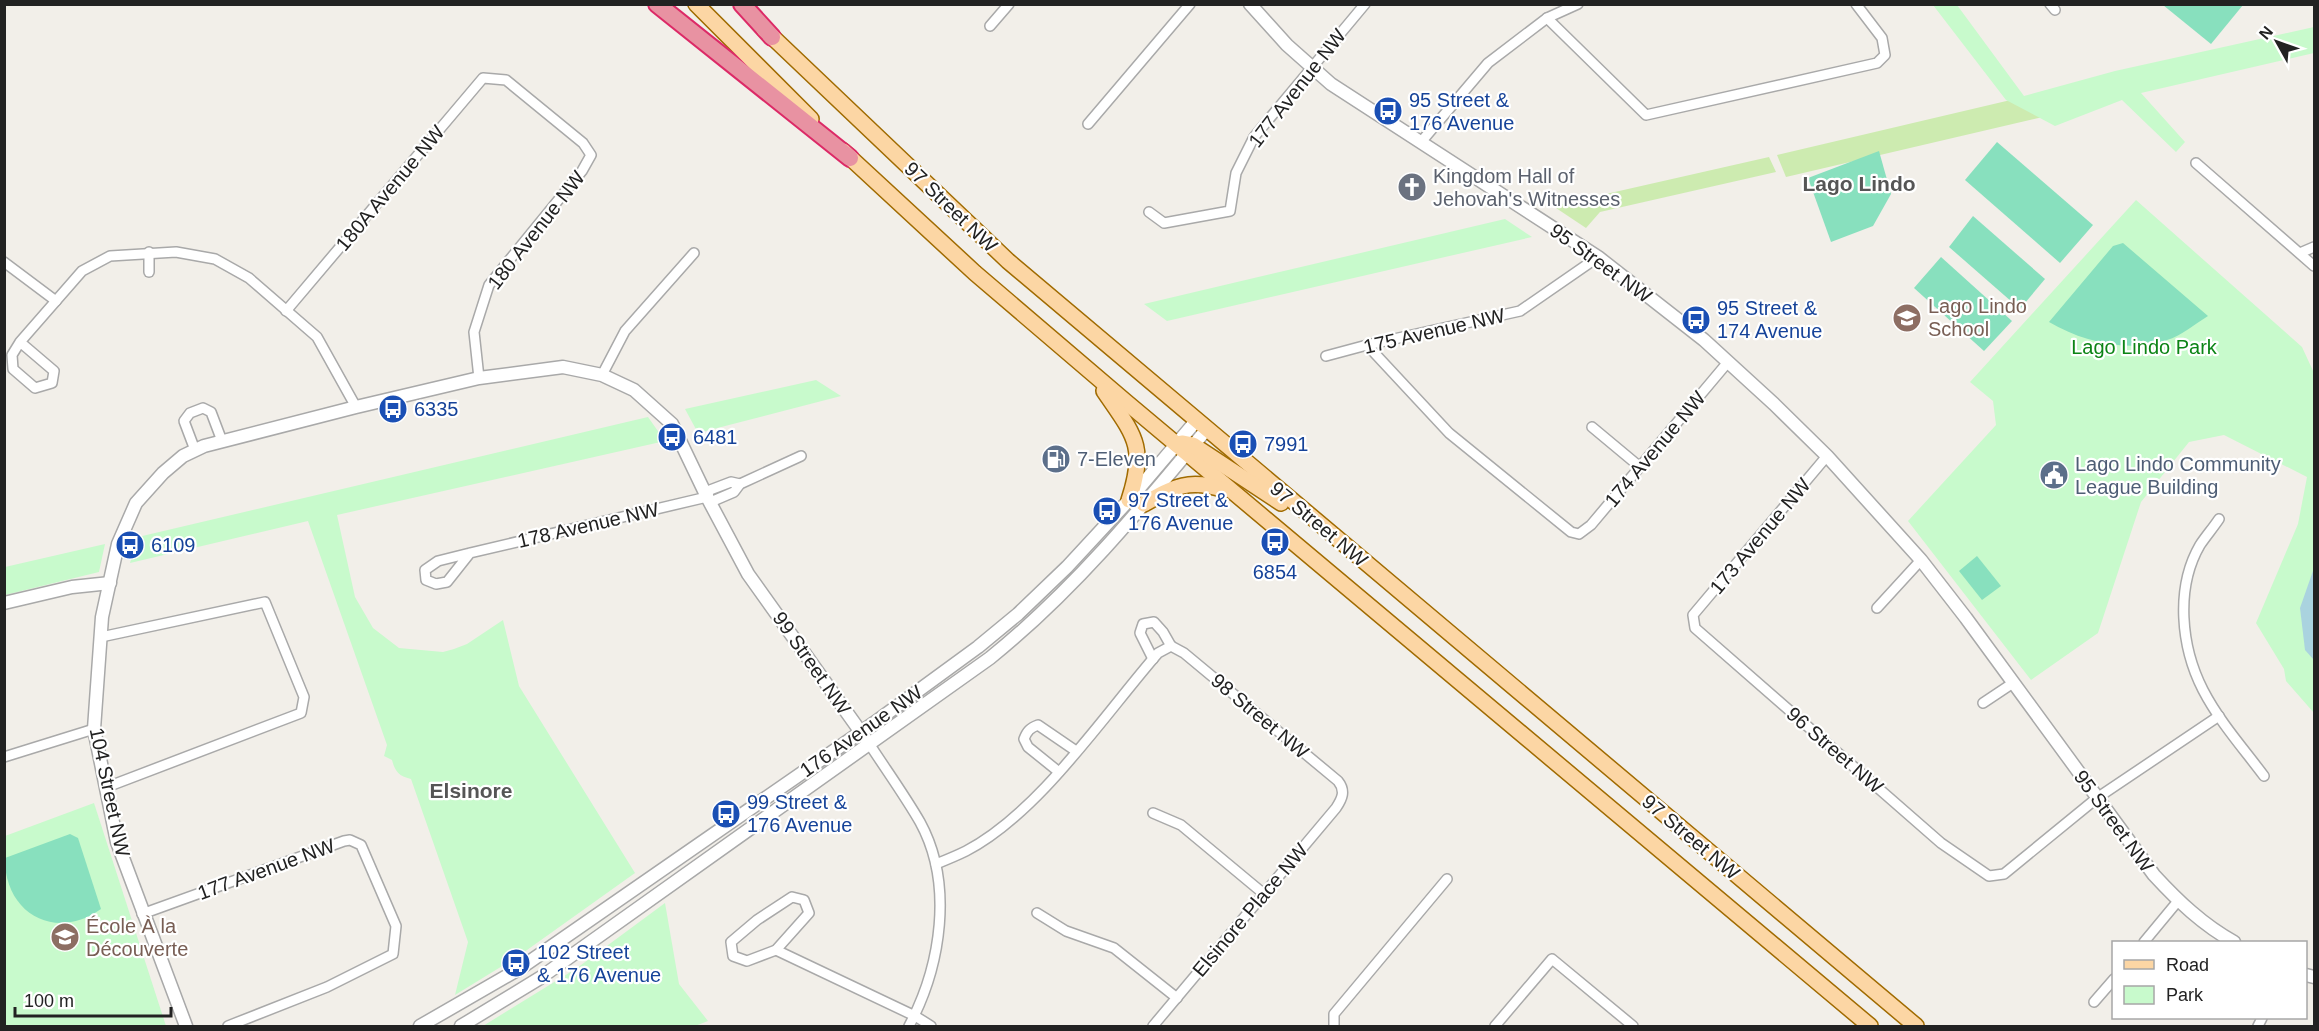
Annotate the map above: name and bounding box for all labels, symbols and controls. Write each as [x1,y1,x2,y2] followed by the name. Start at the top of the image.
[2247,12,2307,72] north arrow
[2256,23,2276,43] text: N
[1244,24,1350,152] street label: 177 Avenue NW
[1409,89,1514,134] place label: 95 Street & 176 Avenue
[1372,95,1404,127] bus stop icon: 95 Street & 176 Avenue
[331,121,449,255] street label: 180A Avenue NW
[900,157,1002,257] street label: 97 Street NW
[1433,165,1620,210] place label: Kingdom Hall of Jehovah's Witnesses
[483,166,589,294] street label: 180 Avenue NW
[1396,171,1428,203] church icon: Kingdom Hall of Jehovah's Witnesses
[1802,172,1916,195] district label: Lago Lindo
[1546,219,1656,307] street label: 95 Street NW
[1928,295,2027,340] place label: Lago Lindo School
[1717,297,1822,342] place label: 95 Street & 174 Avenue
[1891,302,1923,334] school or university icon: Lago Lindo School
[1361,304,1507,358] street label: 175 Avenue NW
[1680,304,1712,336] bus stop icon: 95 Street & 174 Avenue
[2071,336,2218,358] park label: Lago Lindo Park
[1600,387,1710,511] street label: 174 Avenue NW
[377,393,409,425] bus stop icon: 6335
[414,398,459,420] place label: 6335
[656,421,688,453] bus stop icon: 6481
[693,426,738,448] place label: 6481
[1227,428,1259,460] bus stop icon: 7991
[1264,433,1309,455] place label: 7991
[1040,443,1072,475] fuel station icon: 7-Eleven
[1077,448,1156,470] place label: 7-Eleven
[2075,453,2281,498] place label: Lago Lindo Community League Building
[2038,459,2070,491] public building icon: Lago Lindo Community League Building
[1705,474,1815,598] street label: 173 Avenue NW
[1266,477,1372,571] street label: 97 Street NW
[1128,489,1233,534] place label: 97 Street & 176 Avenue
[1091,495,1123,527] bus stop icon: 97 Street & 176 Avenue
[515,498,661,552] street label: 178 Avenue NW
[1259,526,1291,558] bus stop icon: 6854
[114,529,146,561] bus stop icon: 6109
[151,534,196,556] place label: 6109
[1253,561,1297,583] place label: 6854
[769,608,856,719] street label: 99 Street NW
[1207,669,1313,763] street label: 98 Street NW
[796,681,926,781] street label: 176 Avenue NW
[1782,702,1888,798] street label: 96 Street NW
[86,726,134,859] street label: 104 Street NW
[2070,766,2158,876] street label: 95 Street NW
[430,779,512,802] district label: Elsinore
[1638,790,1744,884] street label: 97 Street NW
[747,791,852,836] place label: 99 Street & 176 Avenue
[710,798,742,830] bus stop icon: 99 Street & 176 Avenue
[194,834,338,904] street label: 177 Avenue NW
[1188,839,1312,981] street label: Elsinore Place NW
[86,915,188,960] place label: École À la Découverte
[49,921,81,953] school or university icon: École À la Découverte
[537,941,661,986] place label: 102 Street & 176 Avenue
[2112,941,2307,1019] legend
[500,947,532,979] bus stop icon: 102 Street & 176 Avenue
[2166,955,2209,975] text: Road
[15,980,171,1018] scale bar
[2166,985,2204,1005] text: Park
[24,991,74,1011] text: 100 m

